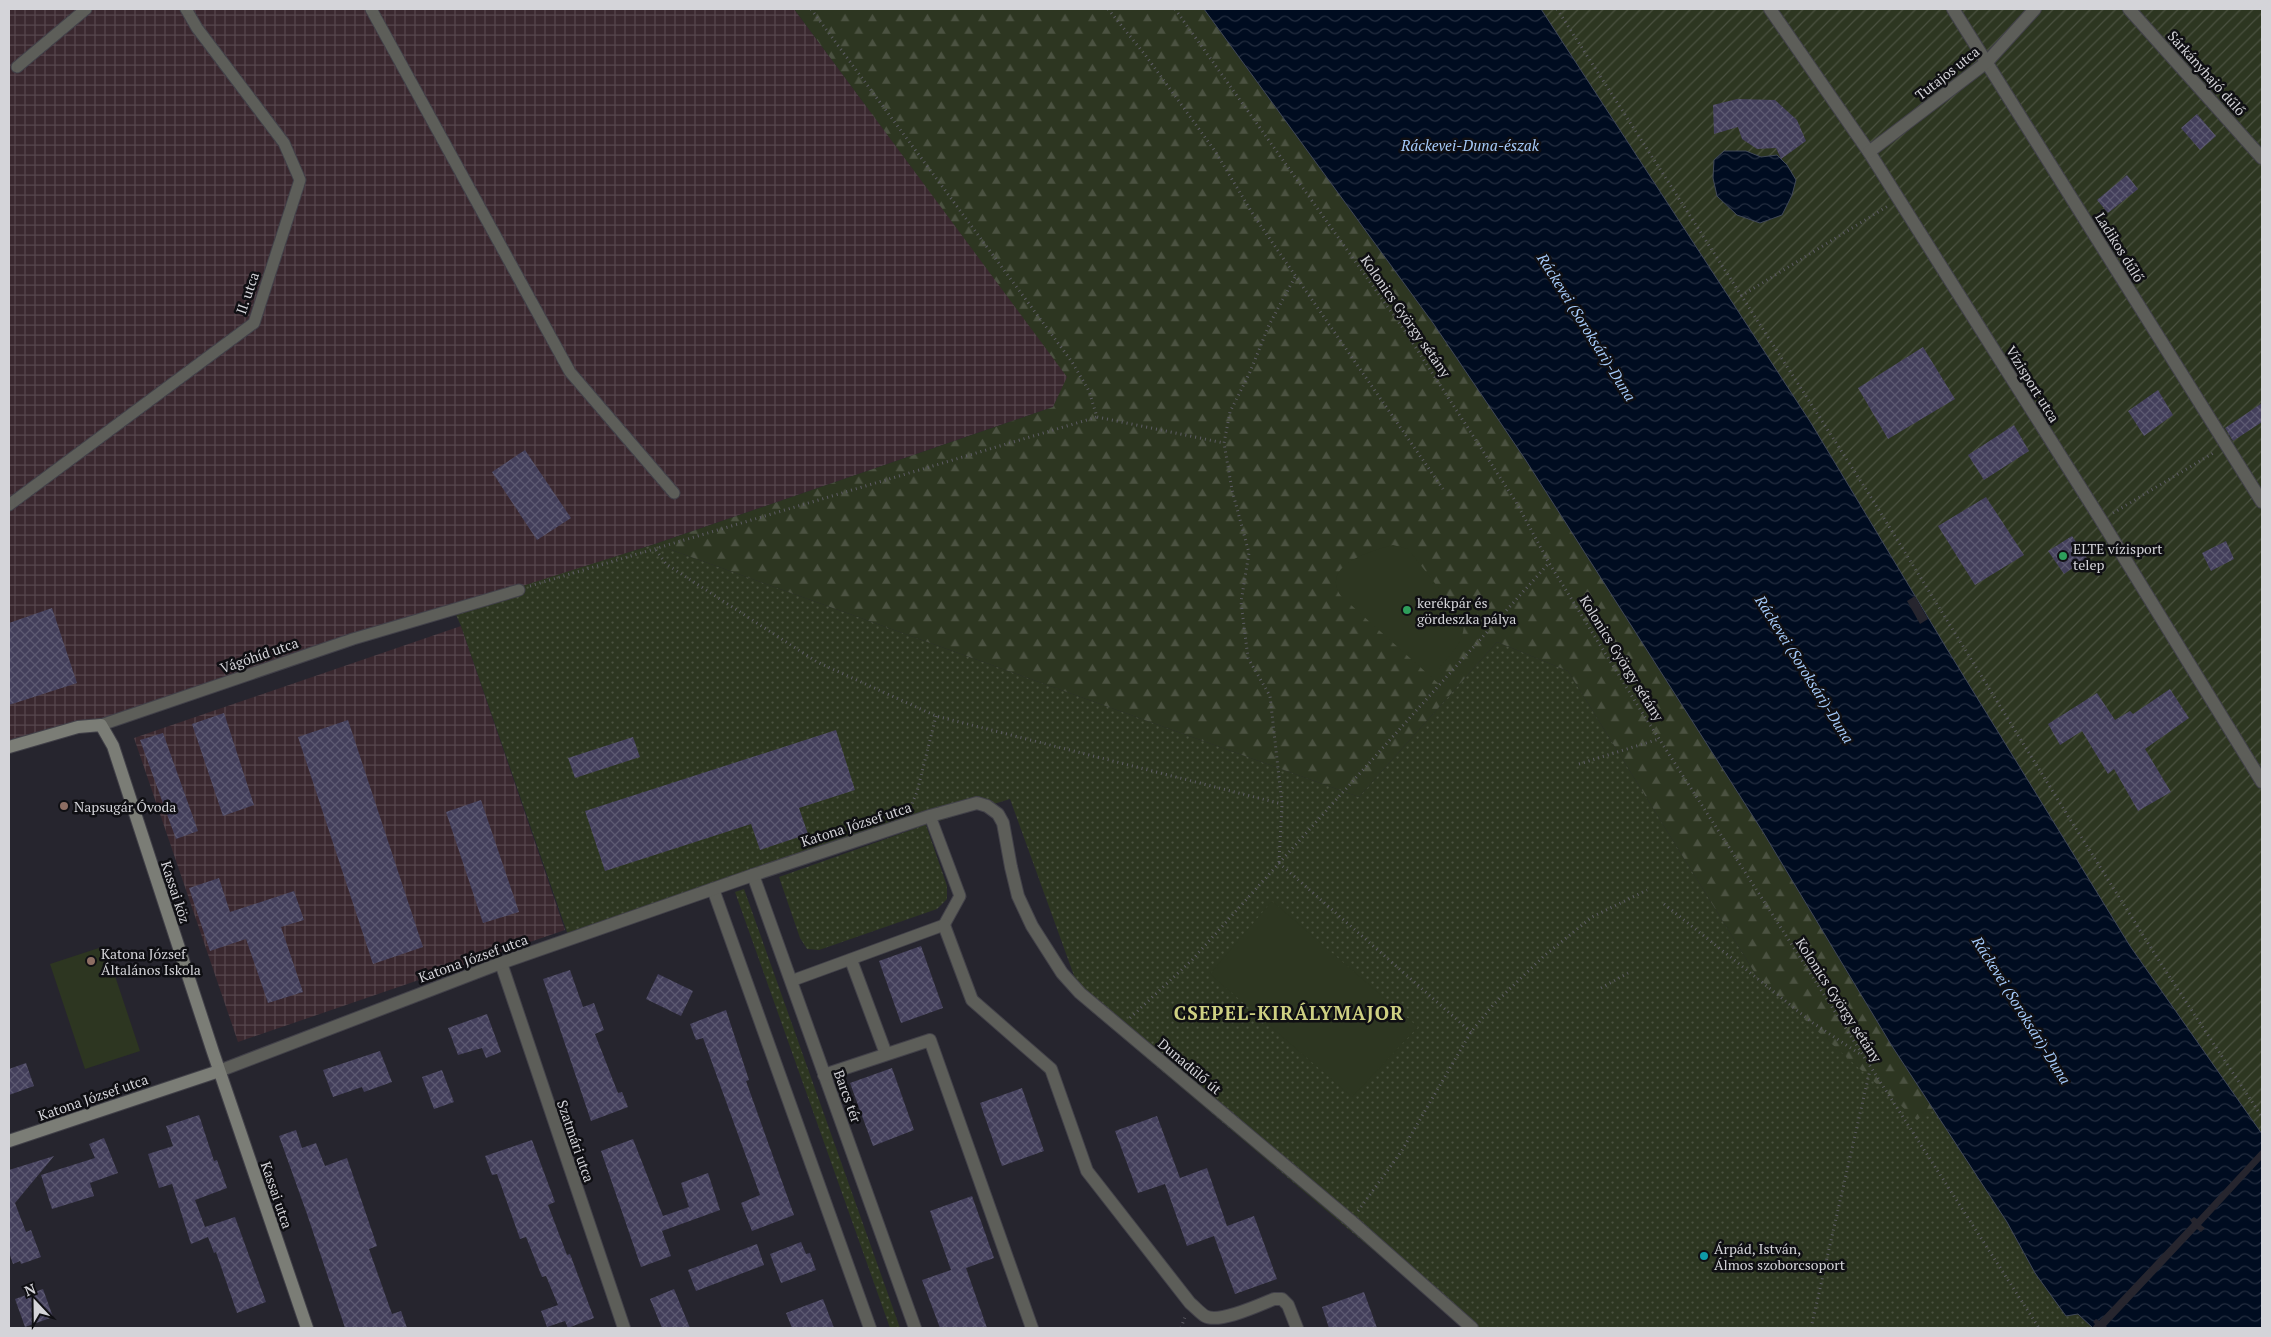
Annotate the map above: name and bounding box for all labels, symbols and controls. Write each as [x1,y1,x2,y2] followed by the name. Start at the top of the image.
[2164,27,2250,120] street label: Sárkányhajó dűlő
[1911,42,1983,104] street label: Tutajos utca
[1400,135,1540,155] water label: Ráckevei-Duna-észak
[2091,209,2149,286] street label: Ladikos dűlő
[1533,248,1641,405] water label: Ráckevei (Soroksári)-Duna
[1357,251,1456,381] street label: Kolonics György sétány
[231,269,263,317] street label: II. utca
[2002,342,2064,426] street label: Vízisport utca
[2073,539,2163,574] place label: ELTE vízisport telep
[2057,550,2069,562] marker: ELTE vízisport telep
[1751,590,1859,747] water label: Ráckevei (Soroksári)-Duna
[1576,592,1669,725] street label: Kolonics György sétány
[1417,593,1516,628] place label: kerékpár és gördeszka pálya
[1401,604,1413,616] marker: kerékpár és gördeszka pálya
[217,633,301,677] street label: Vágóhíd utca
[74,797,176,816] place label: Napsugár Óvoda
[798,797,914,851] street label: Katona József utca
[58,800,70,812] marker: Napsugár Óvoda
[157,858,195,926] street label: Kassai köz
[416,929,530,987] street label: Katona József utca
[1968,931,2076,1088] water label: Ráckevei (Soroksári)-Duna
[1792,934,1887,1067] street label: Kolonics György sétány
[101,944,201,979] place label: Katona József Általános Iskola
[85,955,97,967] marker: Katona József Általános Iskola
[1174,1000,1404,1025] district label: CSEPEL-KIRÁLYMAJOR
[1154,1034,1226,1099] street label: Dunadűlő út
[830,1067,866,1126] street label: Barcs tér
[35,1069,151,1125] street label: Katona József utca
[553,1097,599,1185] street label: Szatmári utca
[257,1159,297,1231] street label: Kassai utca
[1714,1239,1846,1274] place label: Árpád, István, Álmos szoborcsoport
[1698,1250,1710,1262] marker: Árpád, István, Álmos szoborcsoport
[10,1277,60,1327] north arrow
[21,1279,39,1300] text: N

